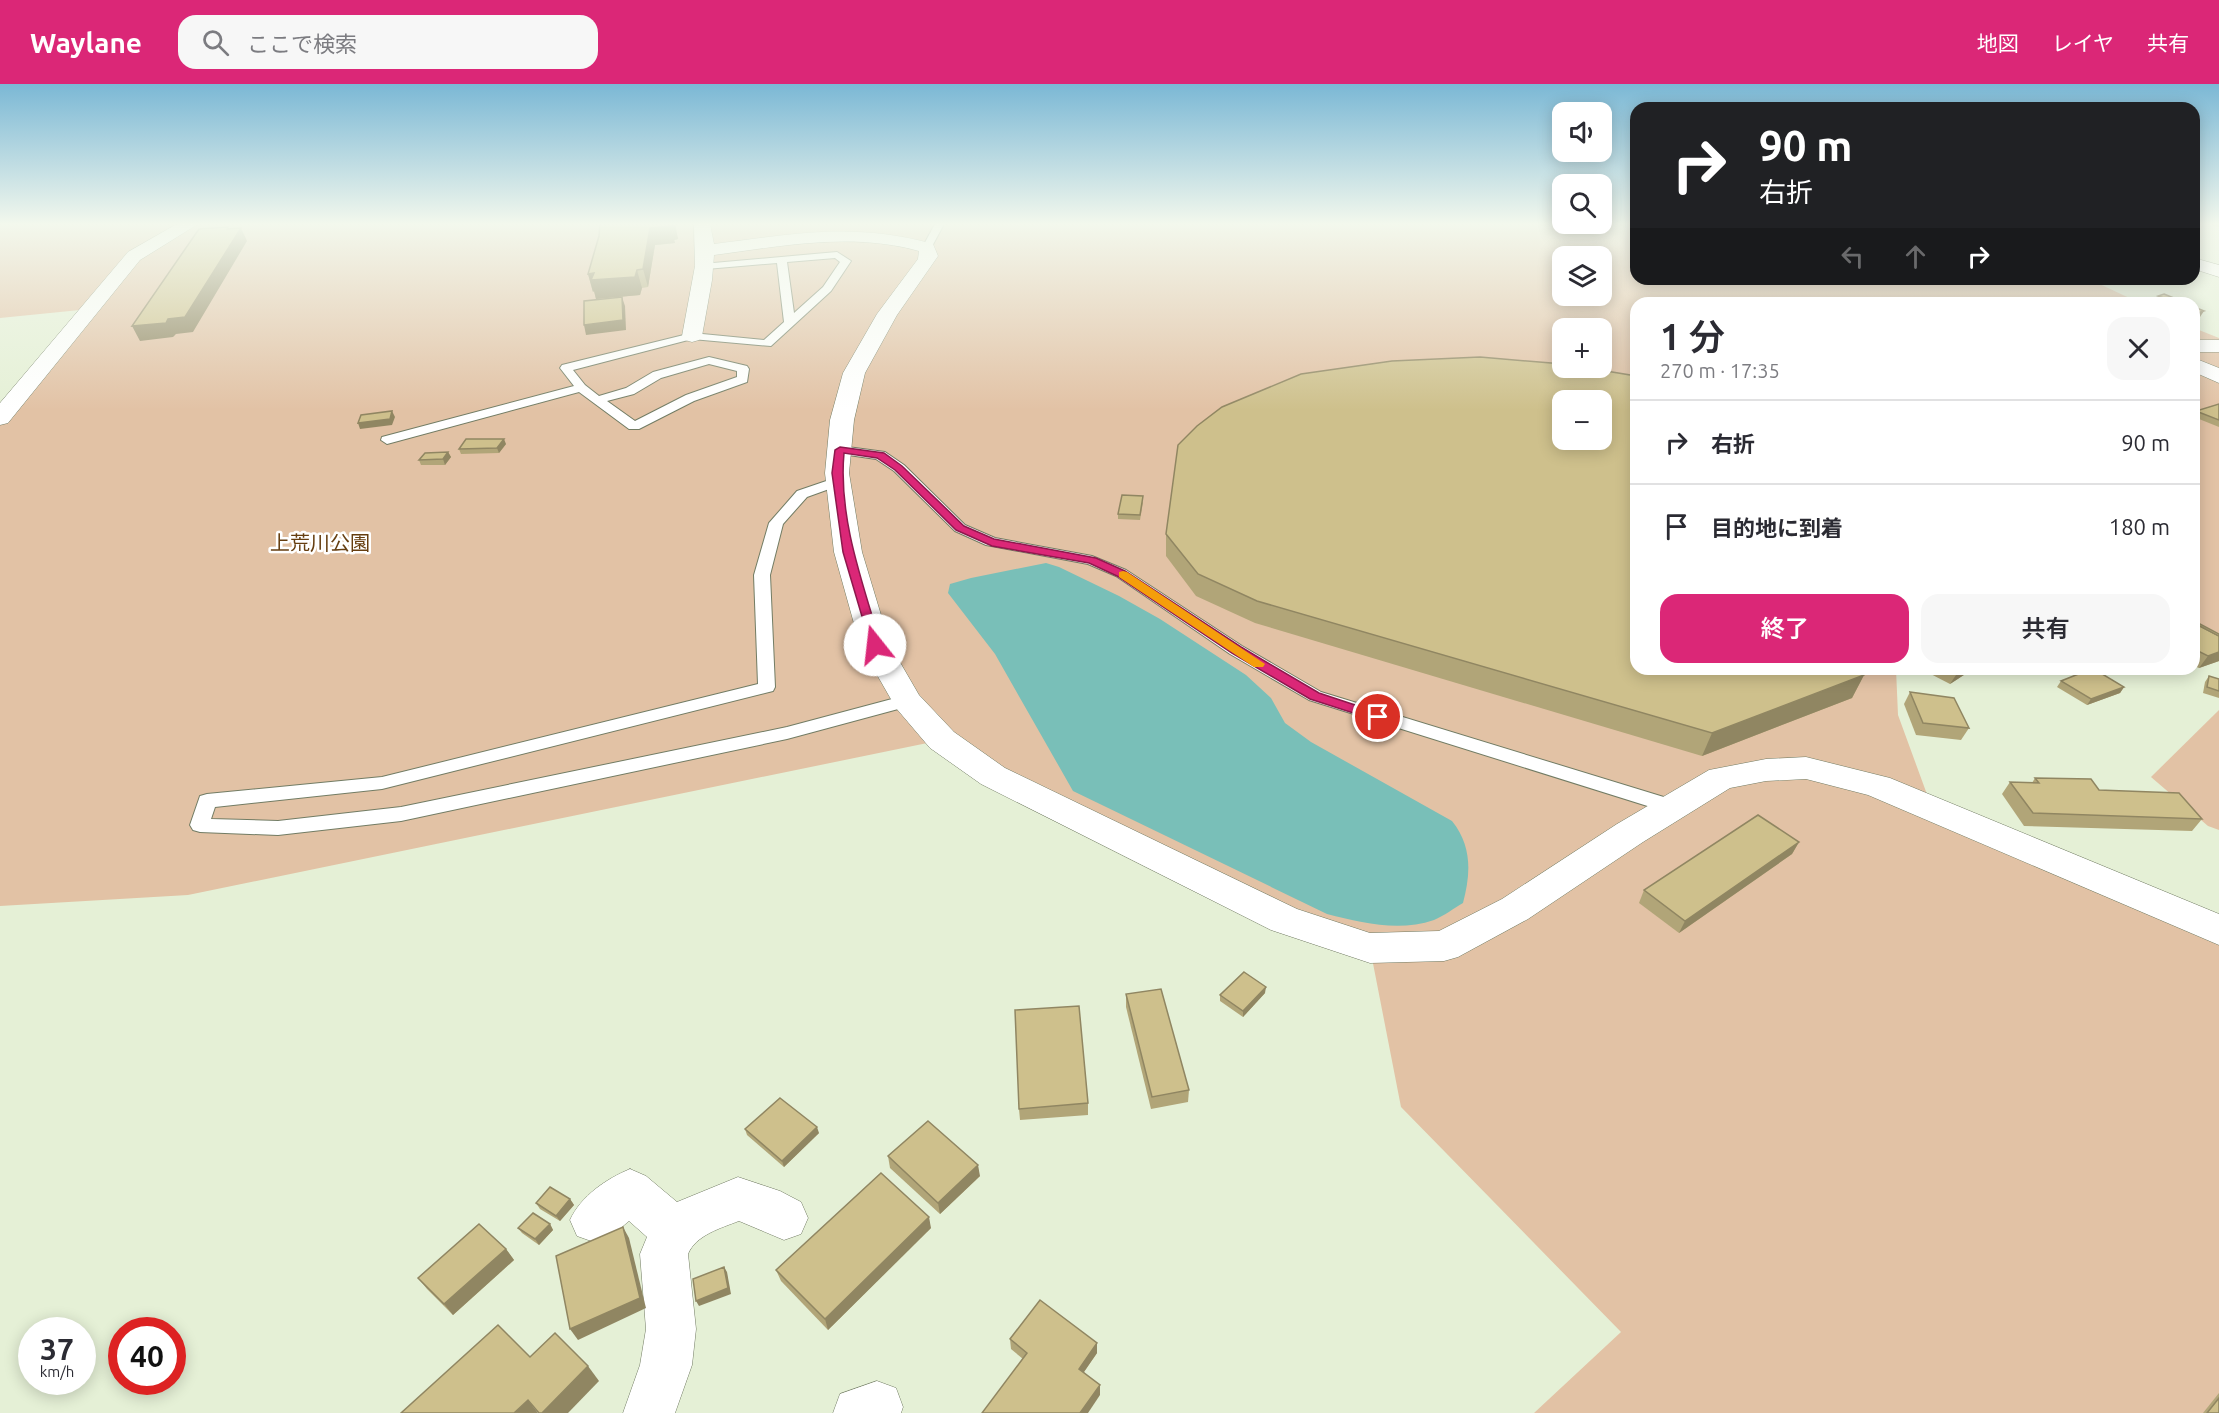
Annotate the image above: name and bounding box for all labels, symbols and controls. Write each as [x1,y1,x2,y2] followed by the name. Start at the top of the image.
[178,15,598,69] search box
[199,26,232,59] icon: search
[30,27,142,58] text: Waylane
[247,31,357,56] text: ここで検索
[1977,31,2019,55] text: 地図
[2052,31,2114,55] text: レイヤ
[2147,31,2189,55] text: 共有
[1552,102,1612,450] map controls
[1552,102,1612,162] button: sound
[1759,122,1853,169] text: 90 m
[1660,126,1738,204] icon: right
[1552,174,1612,234] button: search
[1759,177,1813,207] text: 右折
[1836,240,1869,273] icon: left
[1899,240,1932,273] icon: ahead
[1962,240,1995,273] icon: right
[1552,246,1612,306] button: layers
[1660,316,1725,357] text: 1 分
[2107,317,2170,380] button: close
[1552,318,1612,378] button: +
[1660,359,1780,382] text: 270 m · 17:35
[1552,390,1612,450] button: −
[1660,426,1693,459] icon: right
[2121,430,2170,455] text: 90 m
[1711,431,1755,456] text: 右折
[1660,510,1693,543] icon: arrive
[2109,514,2170,539] text: 180 m
[1711,515,1843,540] text: 目的地に到着
[270,531,370,554] park label: 上荒川公園
[1660,594,1909,663] button: 終了
[1921,594,2170,663] button: 共有
[843,613,907,677] position arrow
[1352,691,1403,742] pin
[1361,700,1394,733] icon: arrive
[108,1317,186,1395] speed limit sign: 40
[40,1332,74,1366] text: 37
[40,1363,74,1380] text: km/h

